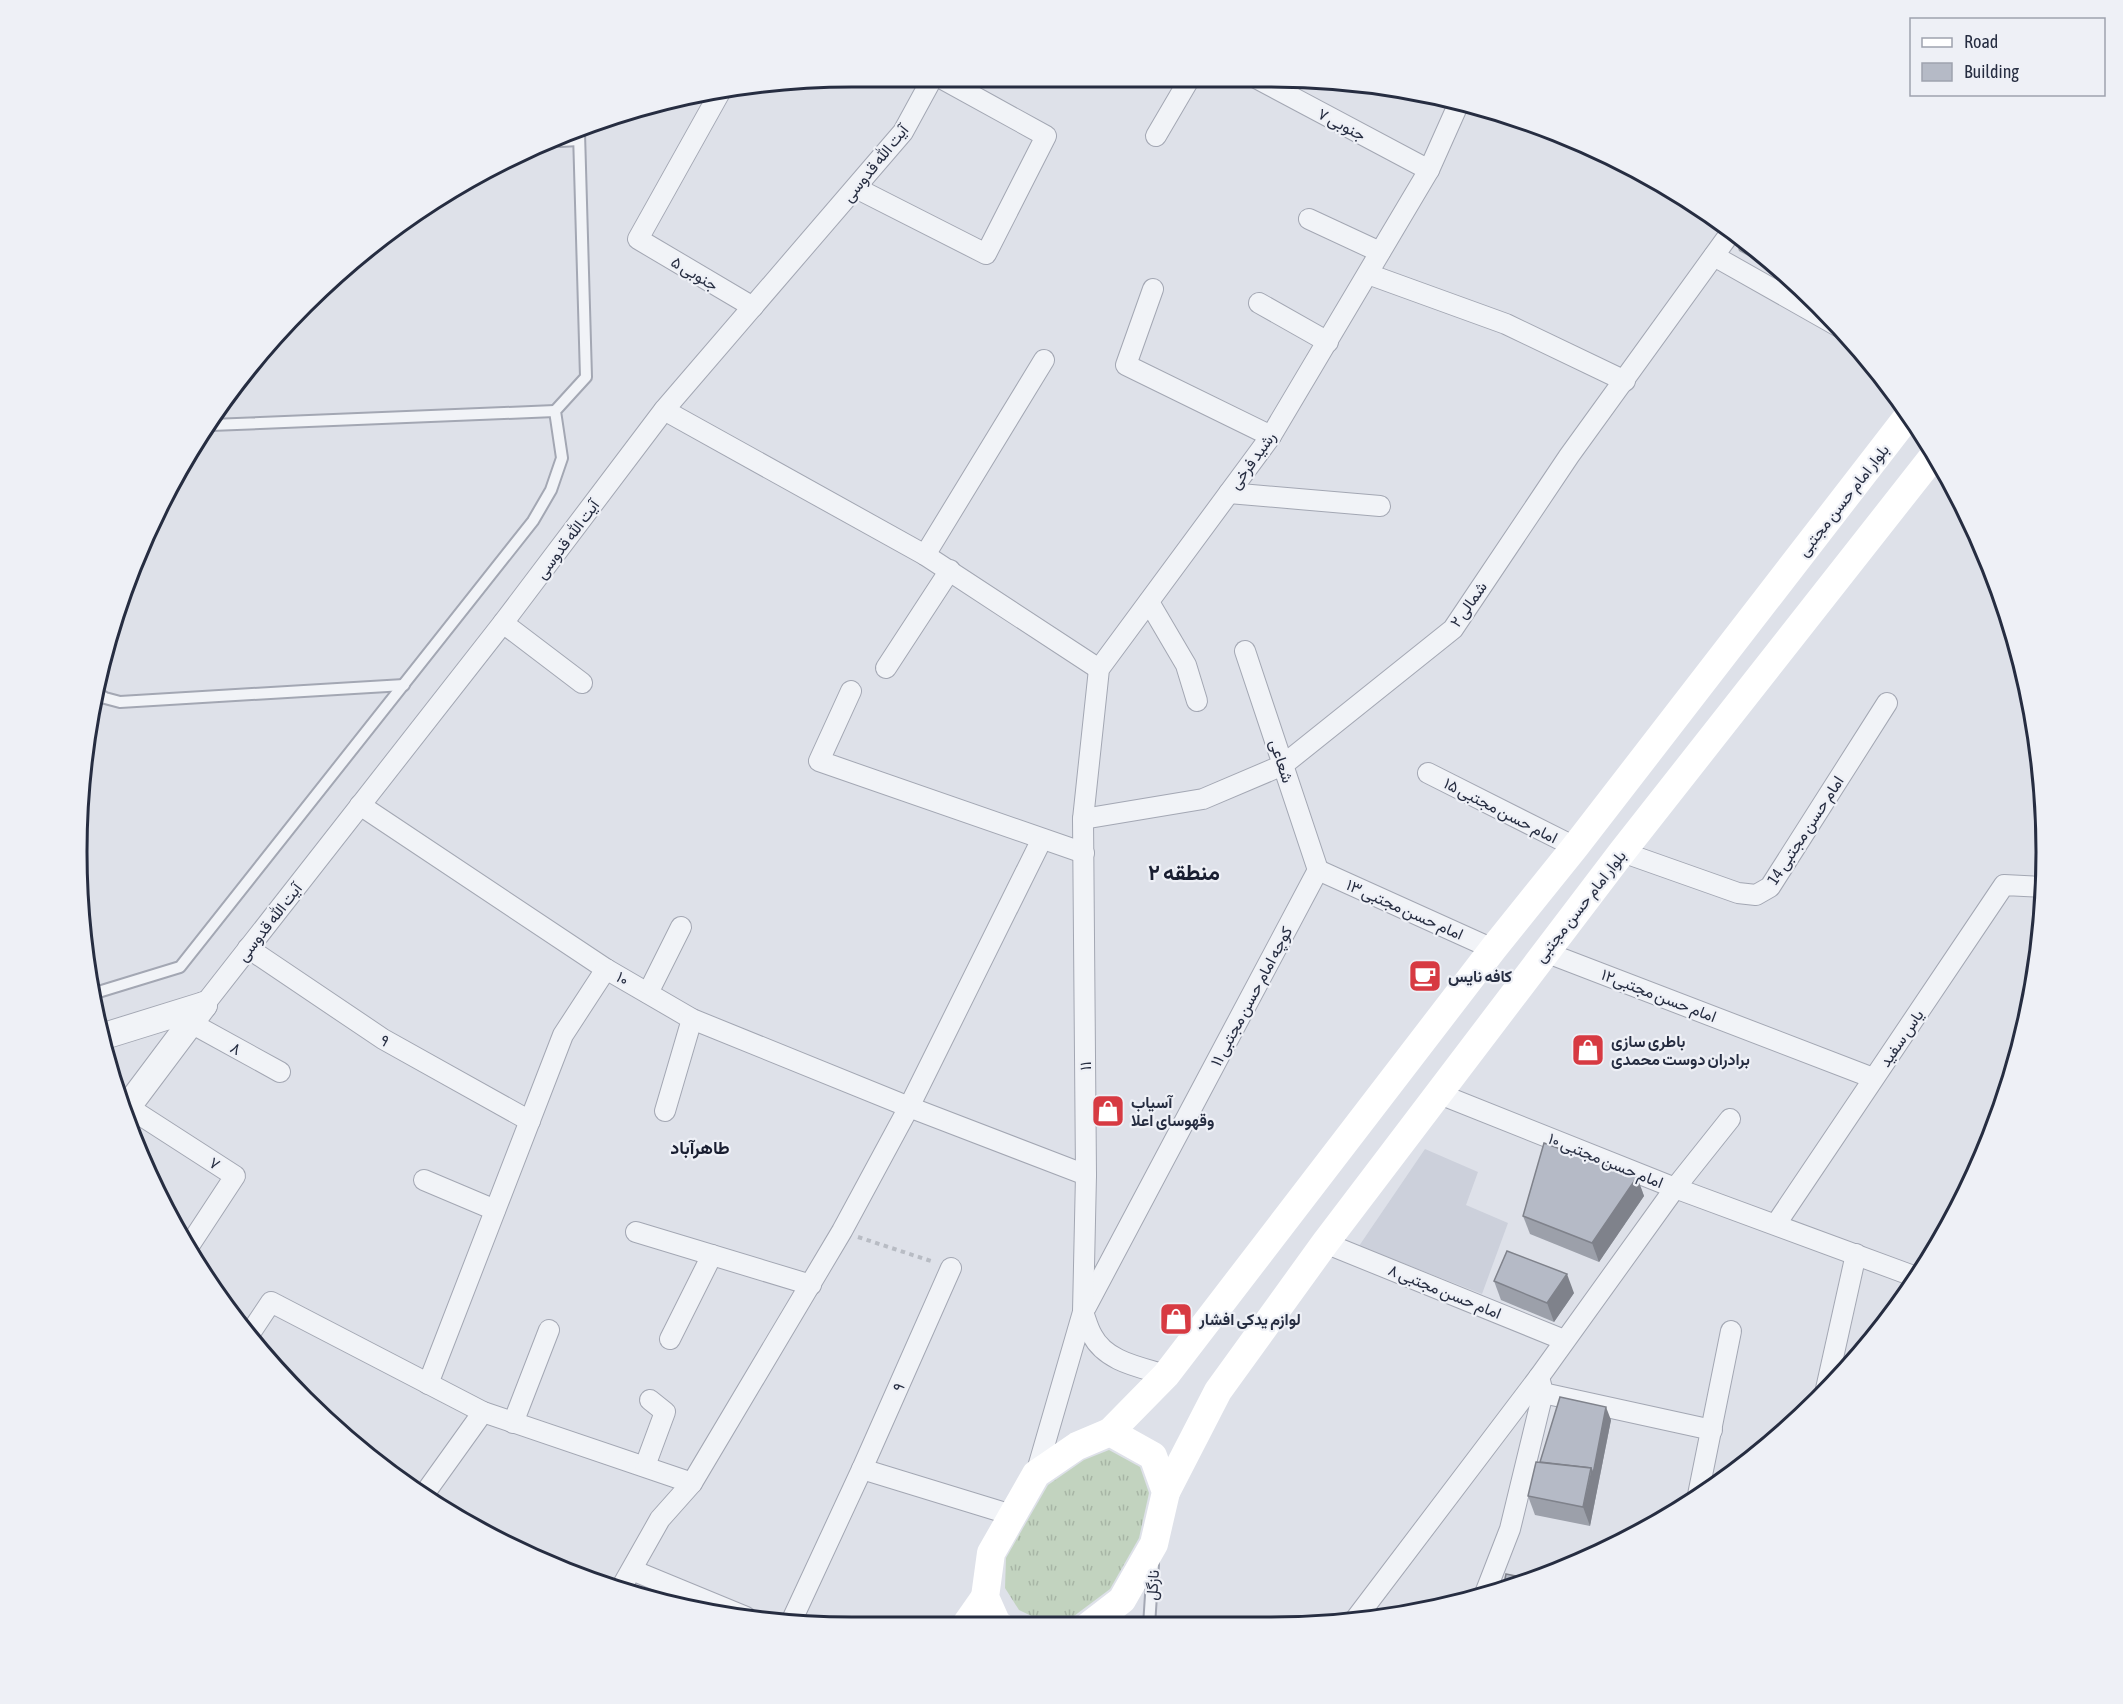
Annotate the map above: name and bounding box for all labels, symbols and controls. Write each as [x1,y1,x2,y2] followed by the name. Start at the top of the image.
[1910,18,2105,96] legend
[1964,31,1998,52] text: Road
[1964,61,2019,82] text: Building
[1314,104,1369,146] street label: ۷ جنوبی
[838,120,914,206] street label: آیت الله قدوسی
[667,252,722,296] street label: ۵ جنوبی
[1225,428,1281,493] street label: رشید فرخی
[1794,440,1894,561] street label: بلوار امام حسن مجتبی
[532,495,605,583] street label: آیت الله قدوسی
[1446,578,1492,631] street label: ۲ شمالی
[1265,737,1297,786] street label: شعاعی
[1763,772,1849,889] street label: امام حسن مجتبی 14
[1440,774,1561,848] street label: امام حسن مجتبی ۱۵
[1531,846,1631,967] street label: بلوار امام حسن مجتبی
[1148,859,1220,885] district label: منطقه ۲
[1343,875,1466,945] street label: امام حسن مجتبی ۱۳
[233,878,307,966] street label: آیت الله قدوسی
[1207,923,1298,1070] street label: کوچه امام حسن مجتبی ۱۱
[1407,958,1443,994] cafe icon: کافه نایس
[1598,965,1719,1027] street label: امام حسن مجتبی۱۲
[614,967,632,989] street label: ۱۰
[1448,967,1512,986] place label: کافه نایس
[1875,1006,1928,1071] street label: یاس سفید
[377,1030,393,1050] street label: ۹
[1570,1032,1606,1068] shop icon: باطری سازی برادران دوست محمدی
[1611,1032,1750,1070] place label: باطری سازی برادران دوست محمدی
[228,1038,244,1058] street label: ۸
[1076,1061,1094,1071] street label: ۱۱
[1090,1093,1126,1129] shop icon: آسیاب وقهوسای اعلا
[1131,1093,1214,1131] place label: آسیاب وقهوسای اعلا
[1545,1129,1666,1193] street label: امام حسن مجتبی ۱۰
[670,1137,730,1159] district label: طاهرآباد
[206,1153,224,1173] street label: ۷
[1385,1260,1504,1324] street label: امام حسن مجتبی ۸
[1158,1301,1194,1337] shop icon: لوازم یدکی افشار
[1198,1310,1301,1330] place label: لوازم یدکی افشار
[888,1380,908,1394] street label: ۹
[1142,1569,1164,1601] street label: نازگل

